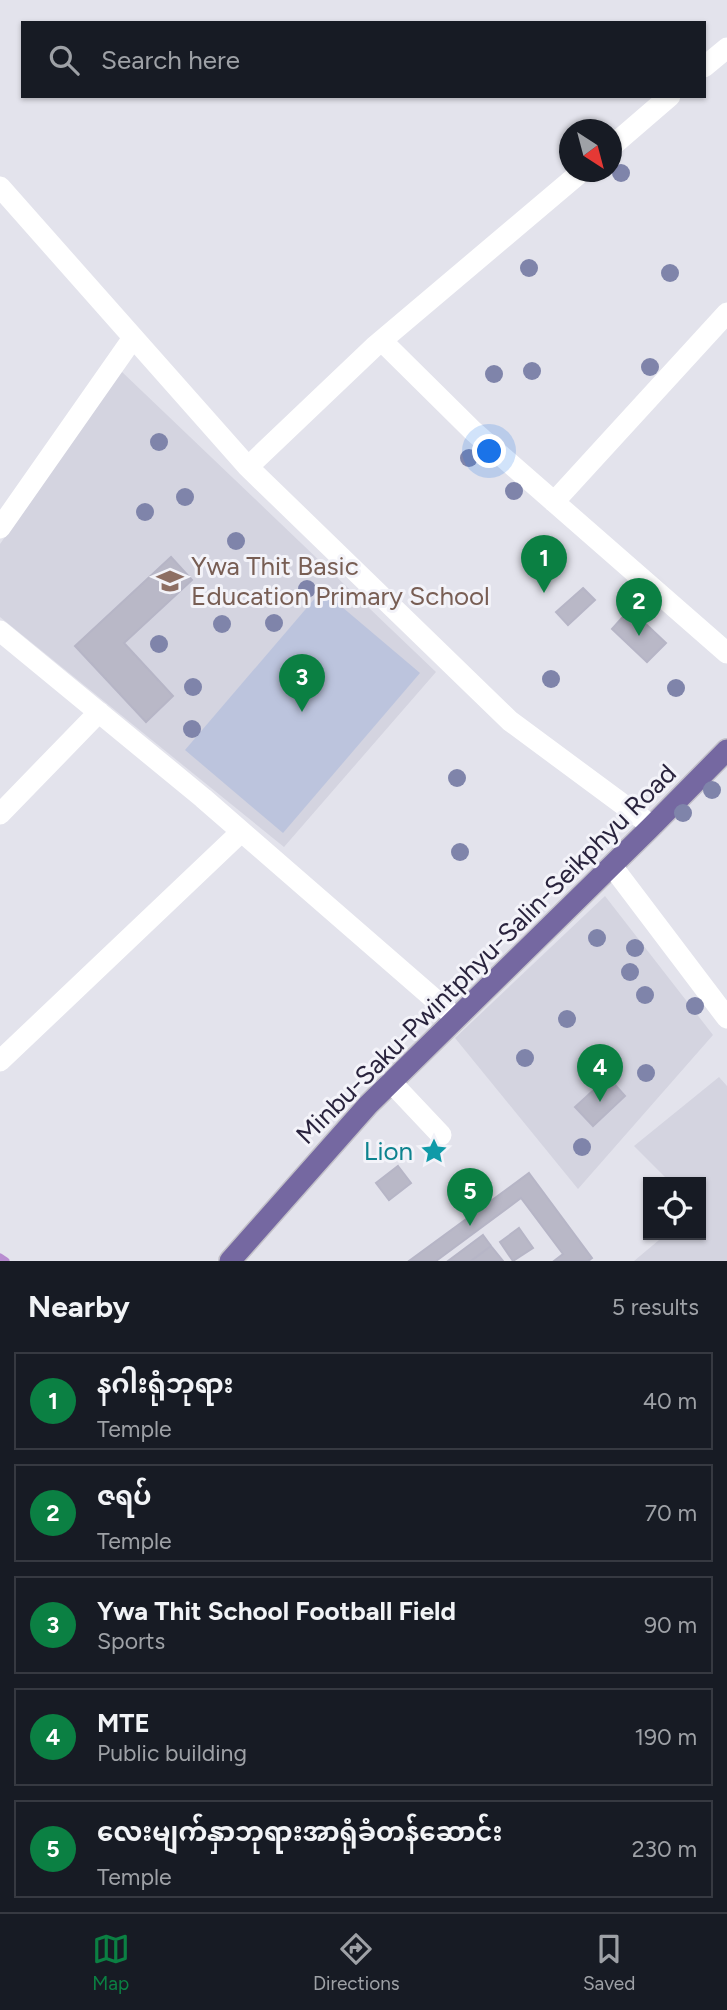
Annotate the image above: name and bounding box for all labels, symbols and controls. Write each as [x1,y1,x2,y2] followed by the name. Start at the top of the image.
[21,21,706,98] search box
[45,41,83,79] icon: search
[101,44,240,76] text: Search here
[559,119,622,182] north arrow
[472,434,506,468] your location
[521,535,567,593] pin: 1
[191,550,490,612] place label: Ywa Thit Basic Education Primary School
[155,566,185,596] school or university icon: Ywa Thit Basic Education Primary School
[616,578,662,636] pin: 2
[279,654,325,712] pin: 3
[289,757,683,1151] street label: Minbu-Saku-Pwintphyu-Salin-Seikphyu Road
[577,1044,623,1102] pin: 4
[364,1135,413,1167] place label: Lion
[419,1136,449,1166] place icon: Lion
[447,1168,493,1226] pin: 5
[643,1177,706,1240] map controls
[643,1177,706,1240] button: locate
[28,1288,130,1325] text: Nearby
[612,1293,699,1321] text: 5 results
[97,1368,233,1400] text: နဂါးရုံဘုရား
[48,1387,58,1415] text: 1
[643,1387,697,1415] text: 40 m
[97,1415,172,1443] text: Temple
[97,1480,151,1512] text: ဇရပ်
[46,1499,60,1527] text: 2
[645,1499,697,1527] text: 70 m
[97,1527,172,1555] text: Temple
[97,1595,456,1627] text: Ywa Thit School Football Field
[47,1611,59,1639] text: 3
[644,1611,697,1639] text: 90 m
[97,1627,165,1655] text: Sports
[97,1707,150,1739] text: MTE
[46,1723,60,1751] text: 4
[634,1723,697,1751] text: 190 m
[97,1739,247,1767] text: Public building
[97,1816,502,1848] text: လေးမျက်နှာဘုရားအာရုံခံတန်ဆောင်း
[46,1835,60,1863] text: 5
[632,1835,697,1863] text: 230 m
[97,1863,172,1891] text: Temple
[92,1930,130,1995] tab: Map
[313,1930,400,1995] tab: Directions
[583,1930,635,1995] tab: Saved

